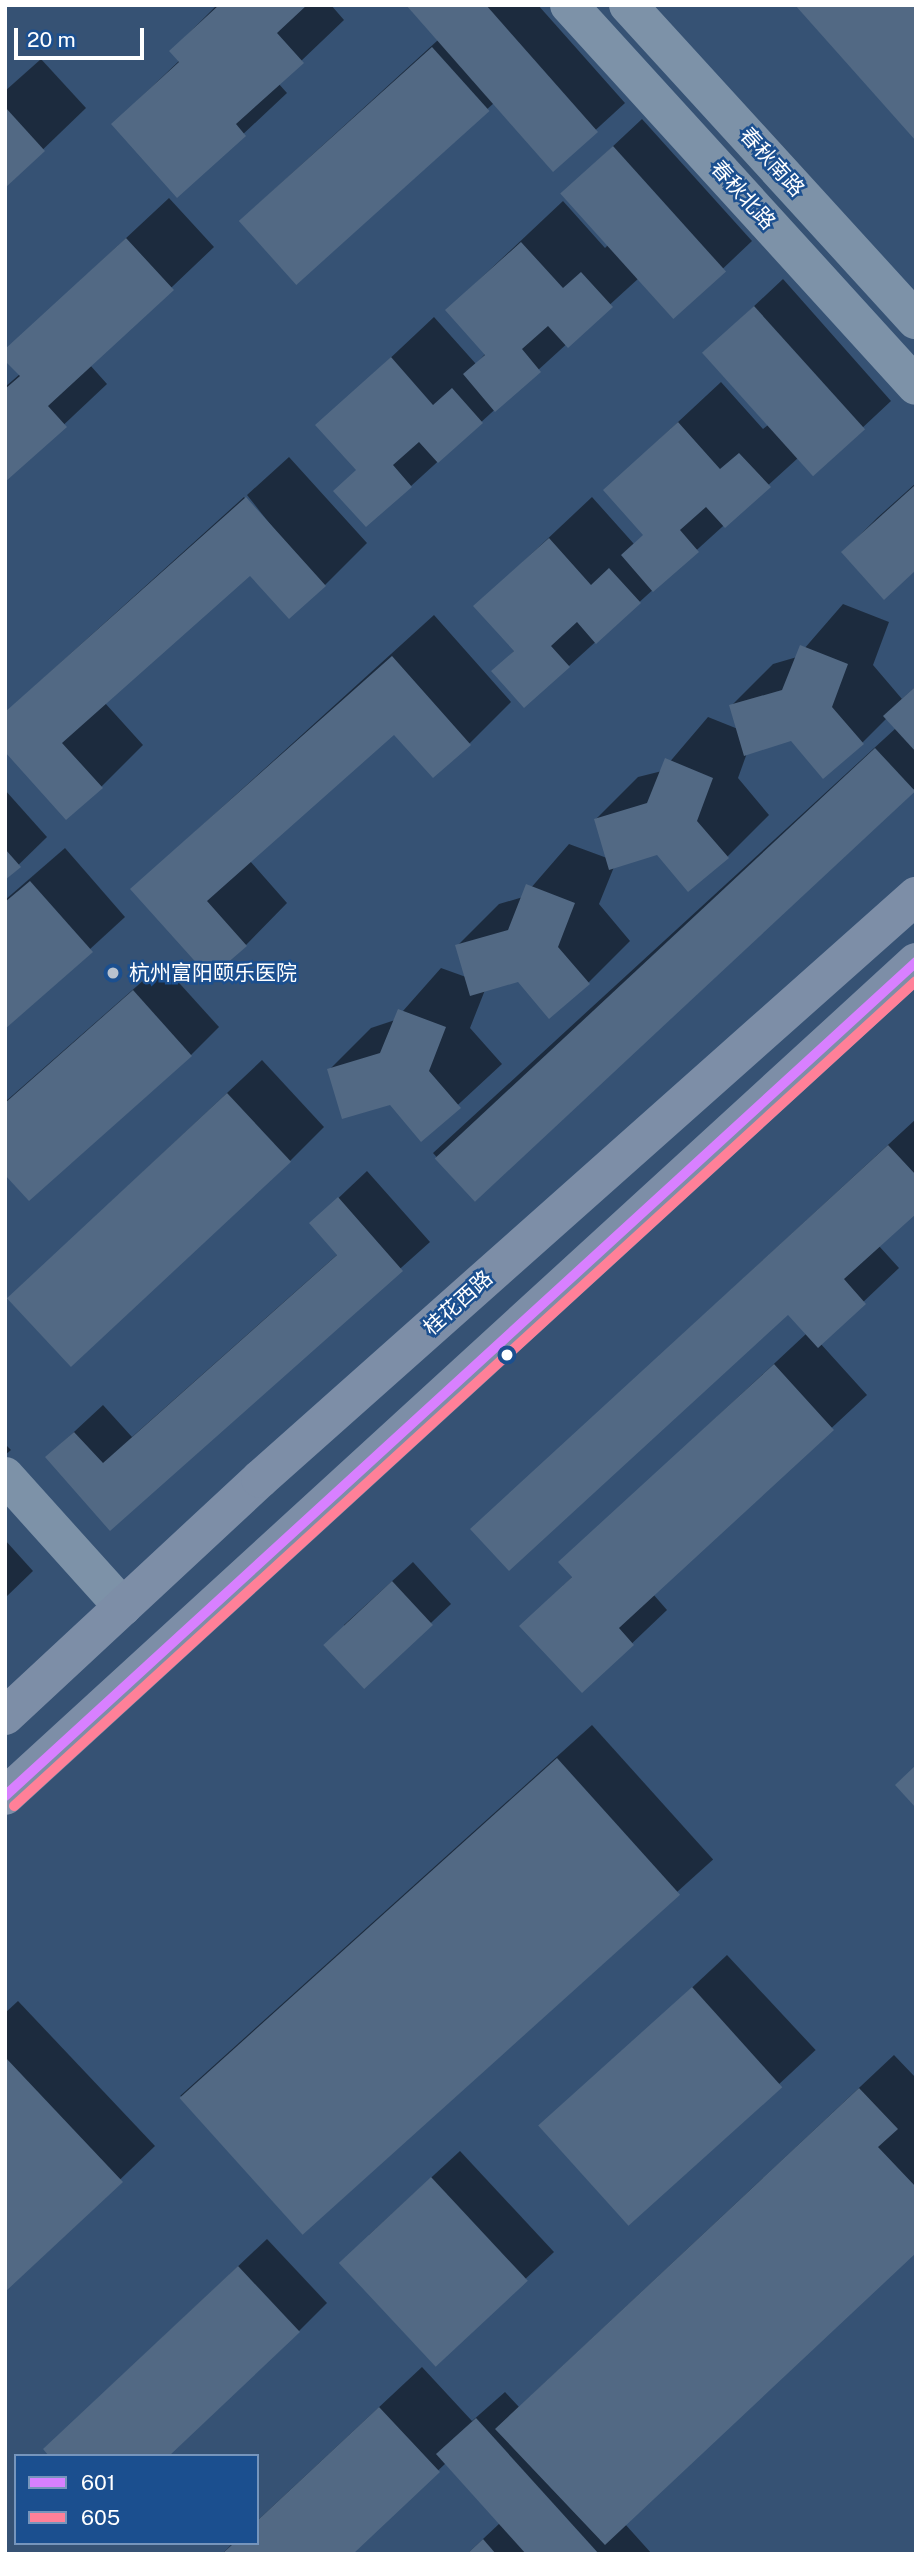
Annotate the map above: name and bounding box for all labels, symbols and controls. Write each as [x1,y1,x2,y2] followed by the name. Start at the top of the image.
[18,14,147,58] scale bar
[27,27,76,52] text: 20 m
[735,122,809,202] street label: 春秋南路
[706,155,780,235] street label: 春秋北路
[129,960,297,986] place label: 杭州富阳颐乐医院
[103,963,123,983] marker: 杭州富阳颐乐医院
[418,1266,498,1340] street label: 桂花西路
[500,1348,514,1362] unlabelled marker
[14,2454,259,2545] legend
[81,2470,115,2495] text: 601
[81,2505,120,2530] text: 605

